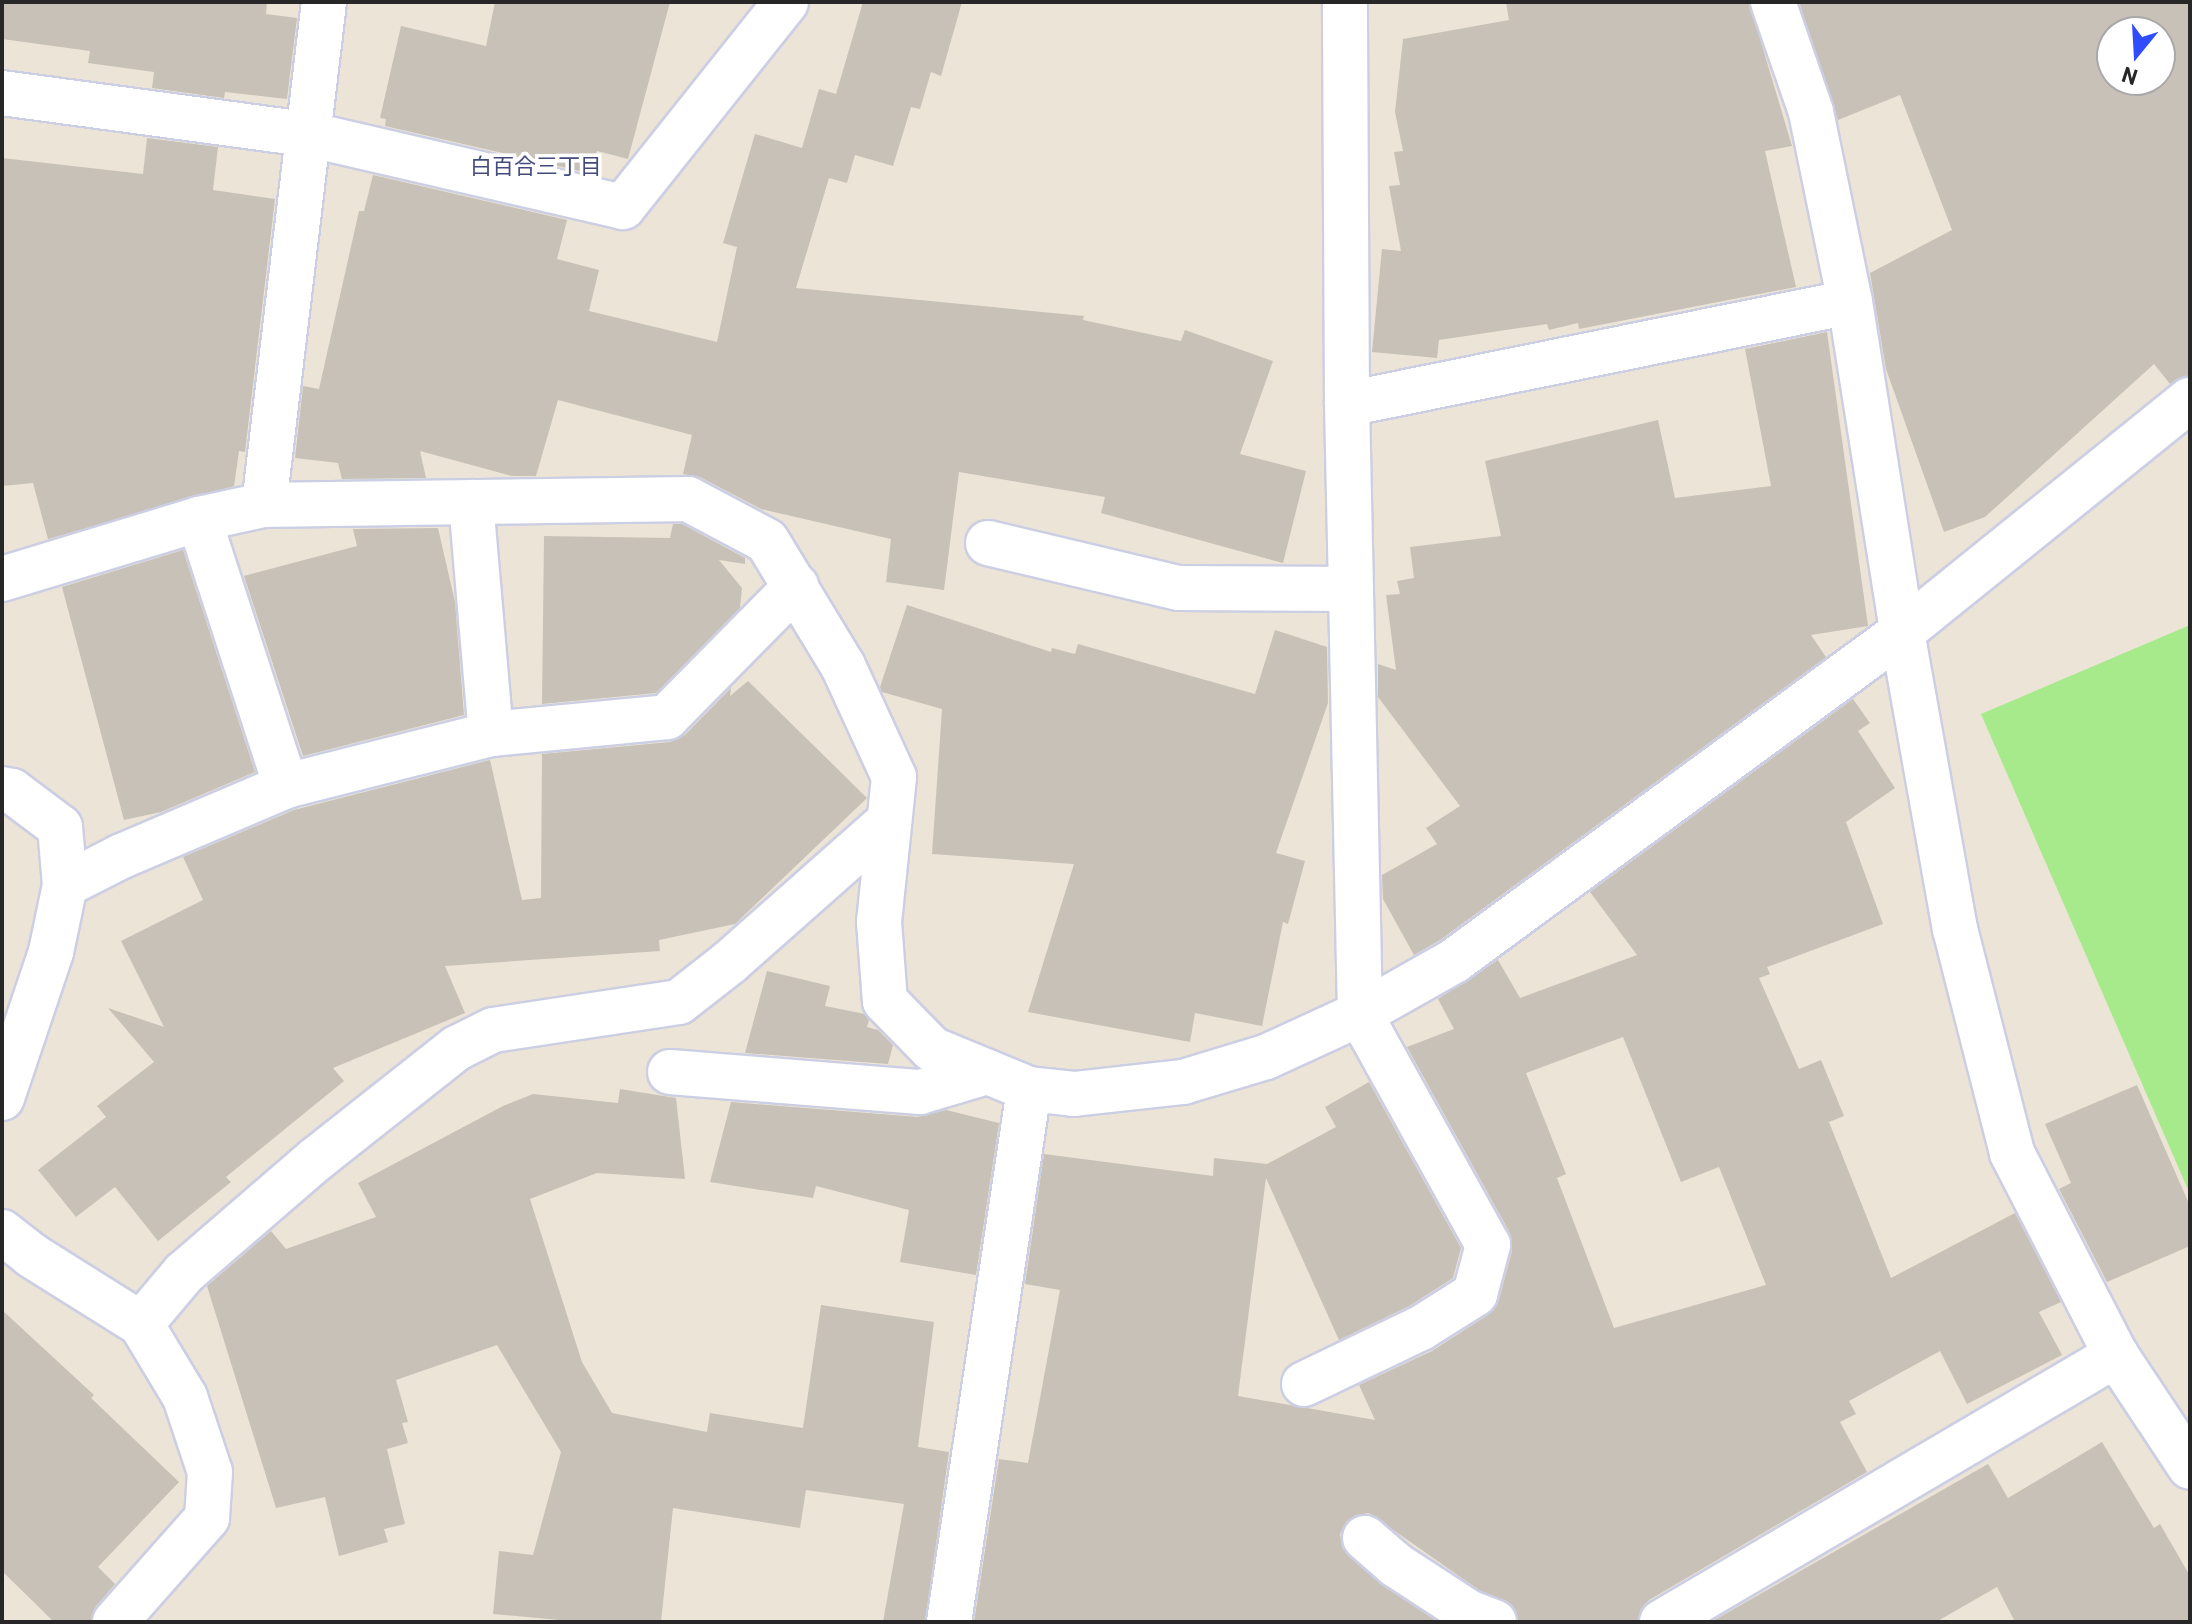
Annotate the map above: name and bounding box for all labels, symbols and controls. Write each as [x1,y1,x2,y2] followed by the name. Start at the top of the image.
[2096,16,2176,96] north arrow
[2118,62,2140,92] text: N
[470,153,602,179] district label: 白百合三丁目

